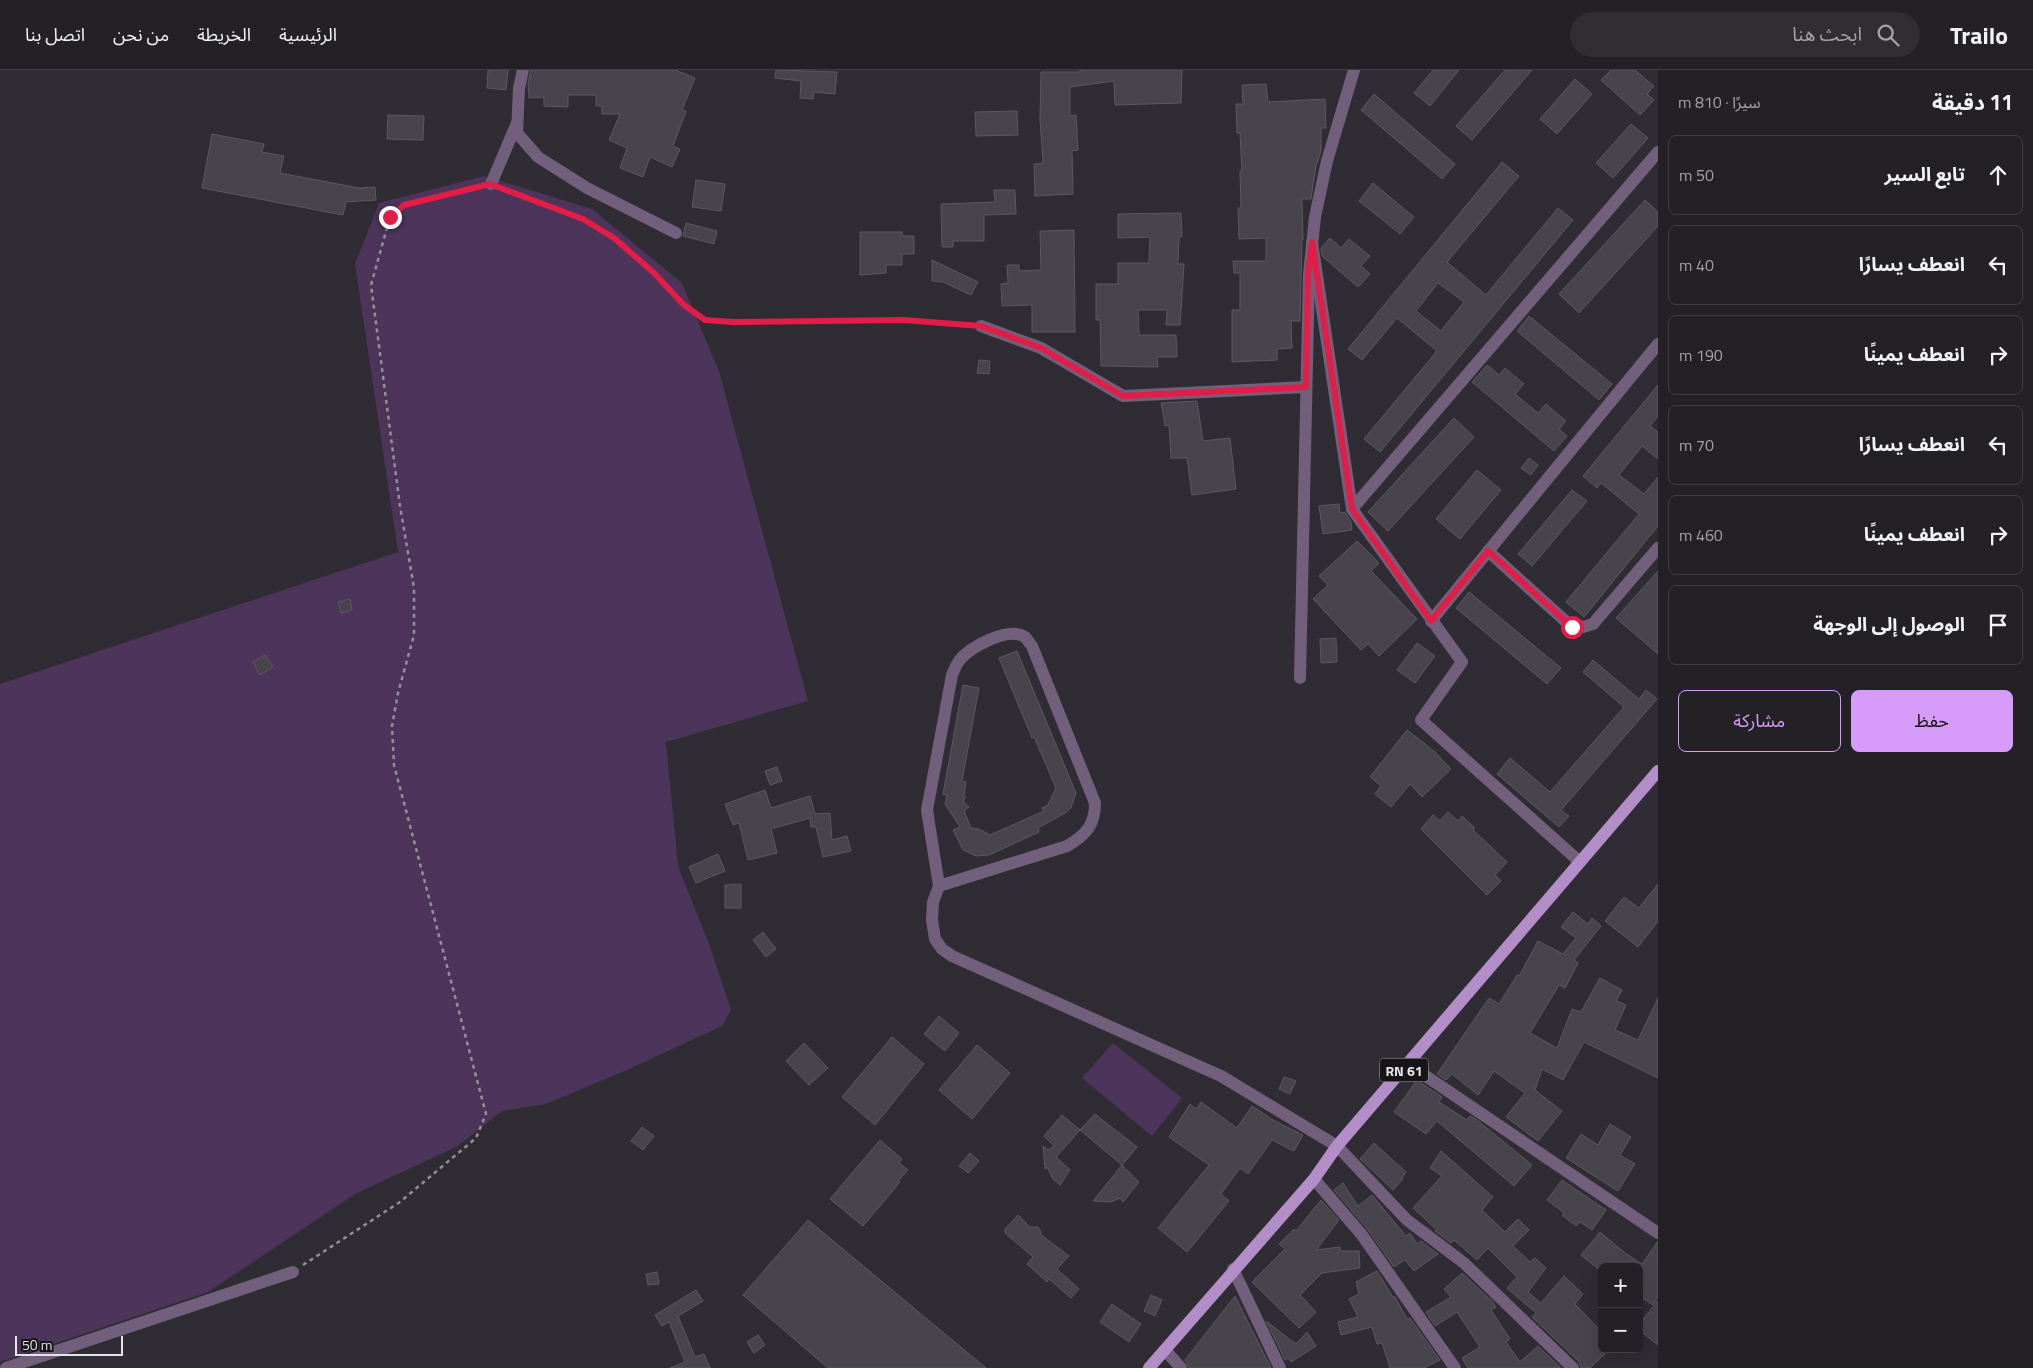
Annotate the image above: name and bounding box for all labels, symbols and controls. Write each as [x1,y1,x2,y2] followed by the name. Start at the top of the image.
[1570,12,1920,57] search box
[1950,17,2008,53] text: Trailo
[1792,19,1862,48] text: ابحث هنا
[25,21,85,48] text: اتصل بنا
[113,21,169,48] text: من نحن
[197,21,251,48] text: الخريطة
[279,21,337,48] text: الرئيسية
[1874,21,1902,49] icon: search
[1932,86,2013,118] text: 11 دقيقة
[1678,90,1761,114] text: سيرًا · 810 m
[1885,159,1965,188] text: تابع السير
[1984,161,2012,189] icon: ahead
[1679,163,1714,187] text: 50 m
[379,206,402,229] route end
[1859,249,1965,278] text: انعطف يسارًا
[1984,251,2012,279] icon: left
[1679,253,1714,277] text: 40 m
[1864,339,1965,368] text: انعطف يمينًا
[1984,341,2012,369] icon: right
[1679,343,1723,367] text: 190 m
[1859,429,1965,458] text: انعطف يسارًا
[1984,431,2012,459] icon: left
[1679,433,1714,457] text: 70 m
[1864,519,1965,548] text: انعطف يمينًا
[1984,521,2012,549] icon: right
[1679,523,1723,547] text: 460 m
[1813,609,1965,638] text: الوصول إلى الوجهة
[1984,611,2012,639] icon: arrive
[1561,616,1584,639] route start
[1678,690,1841,752] button: مشاركة
[1851,690,2013,752] button: حفظ
[1380,1058,1428,1082] road number: RN 61
[1598,1263,1643,1353] map controls
[1598,1263,1643,1308] button: +
[1598,1308,1643,1353] button: −
[15,1333,122,1356] scale bar
[22,1334,52,1355] text: 50 m

